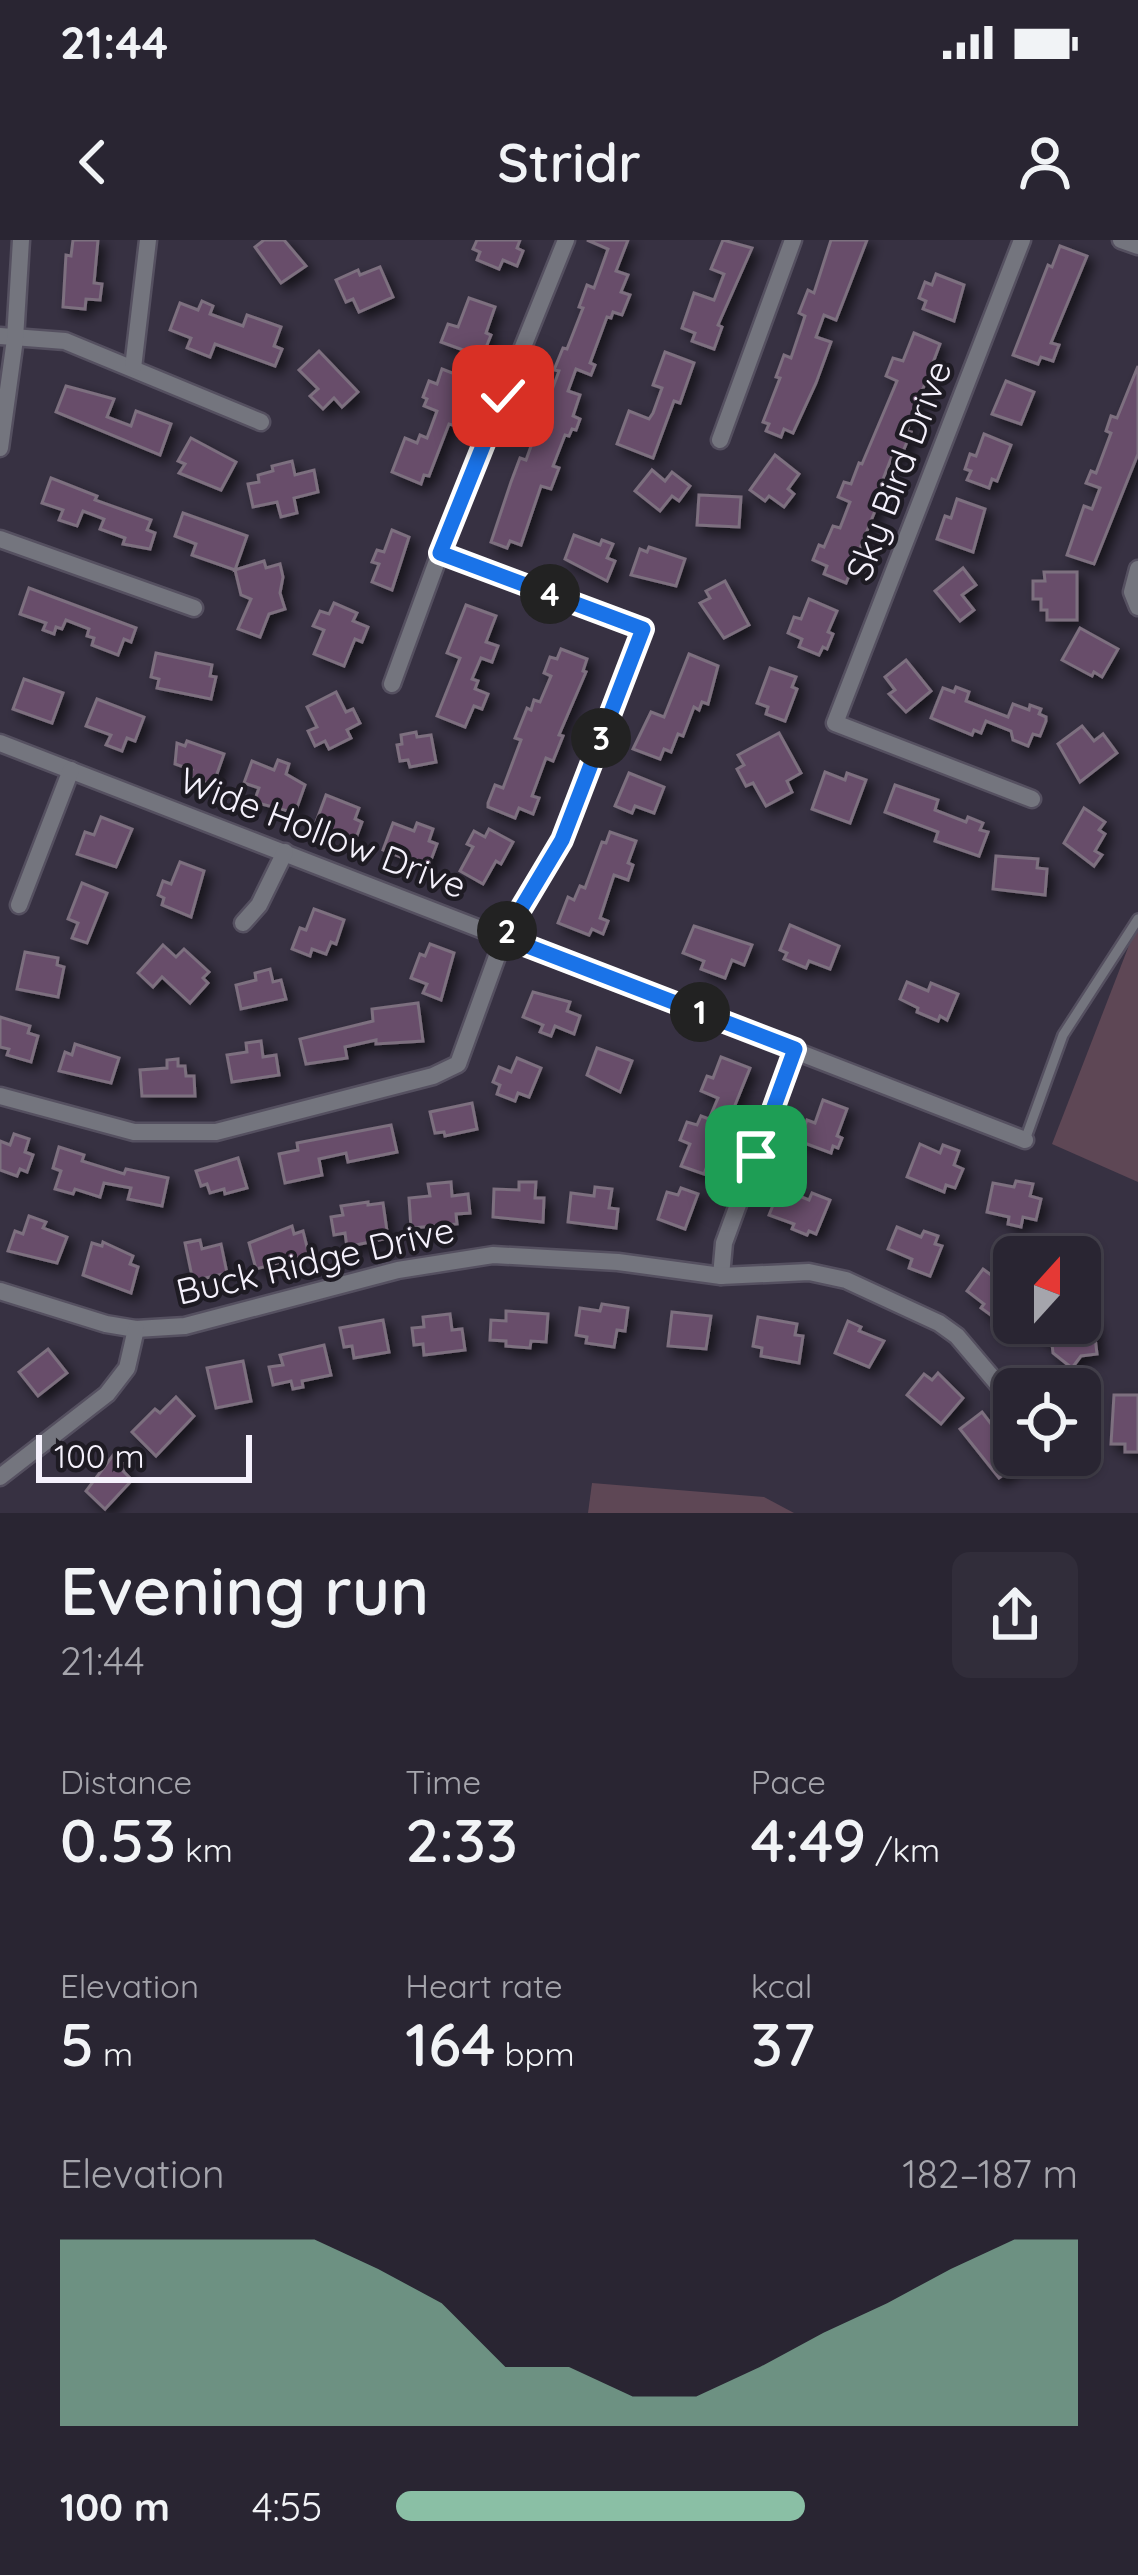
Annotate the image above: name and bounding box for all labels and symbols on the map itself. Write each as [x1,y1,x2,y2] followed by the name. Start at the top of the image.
[452,345,554,447] pin
[835,354,961,586] street label: Sky Bird Drive
[520,564,580,624] pin: 4
[571,708,631,768] pin: 3
[173,757,473,907] street label: Wide Hollow Drive
[477,901,537,961] pin: 2
[670,982,730,1042] pin: 1
[705,1105,807,1207] pin
[172,1206,458,1314] street label: Buck Ridge Drive
[993,1236,1101,1344] north arrow
[36,1429,252,1482] scale bar

